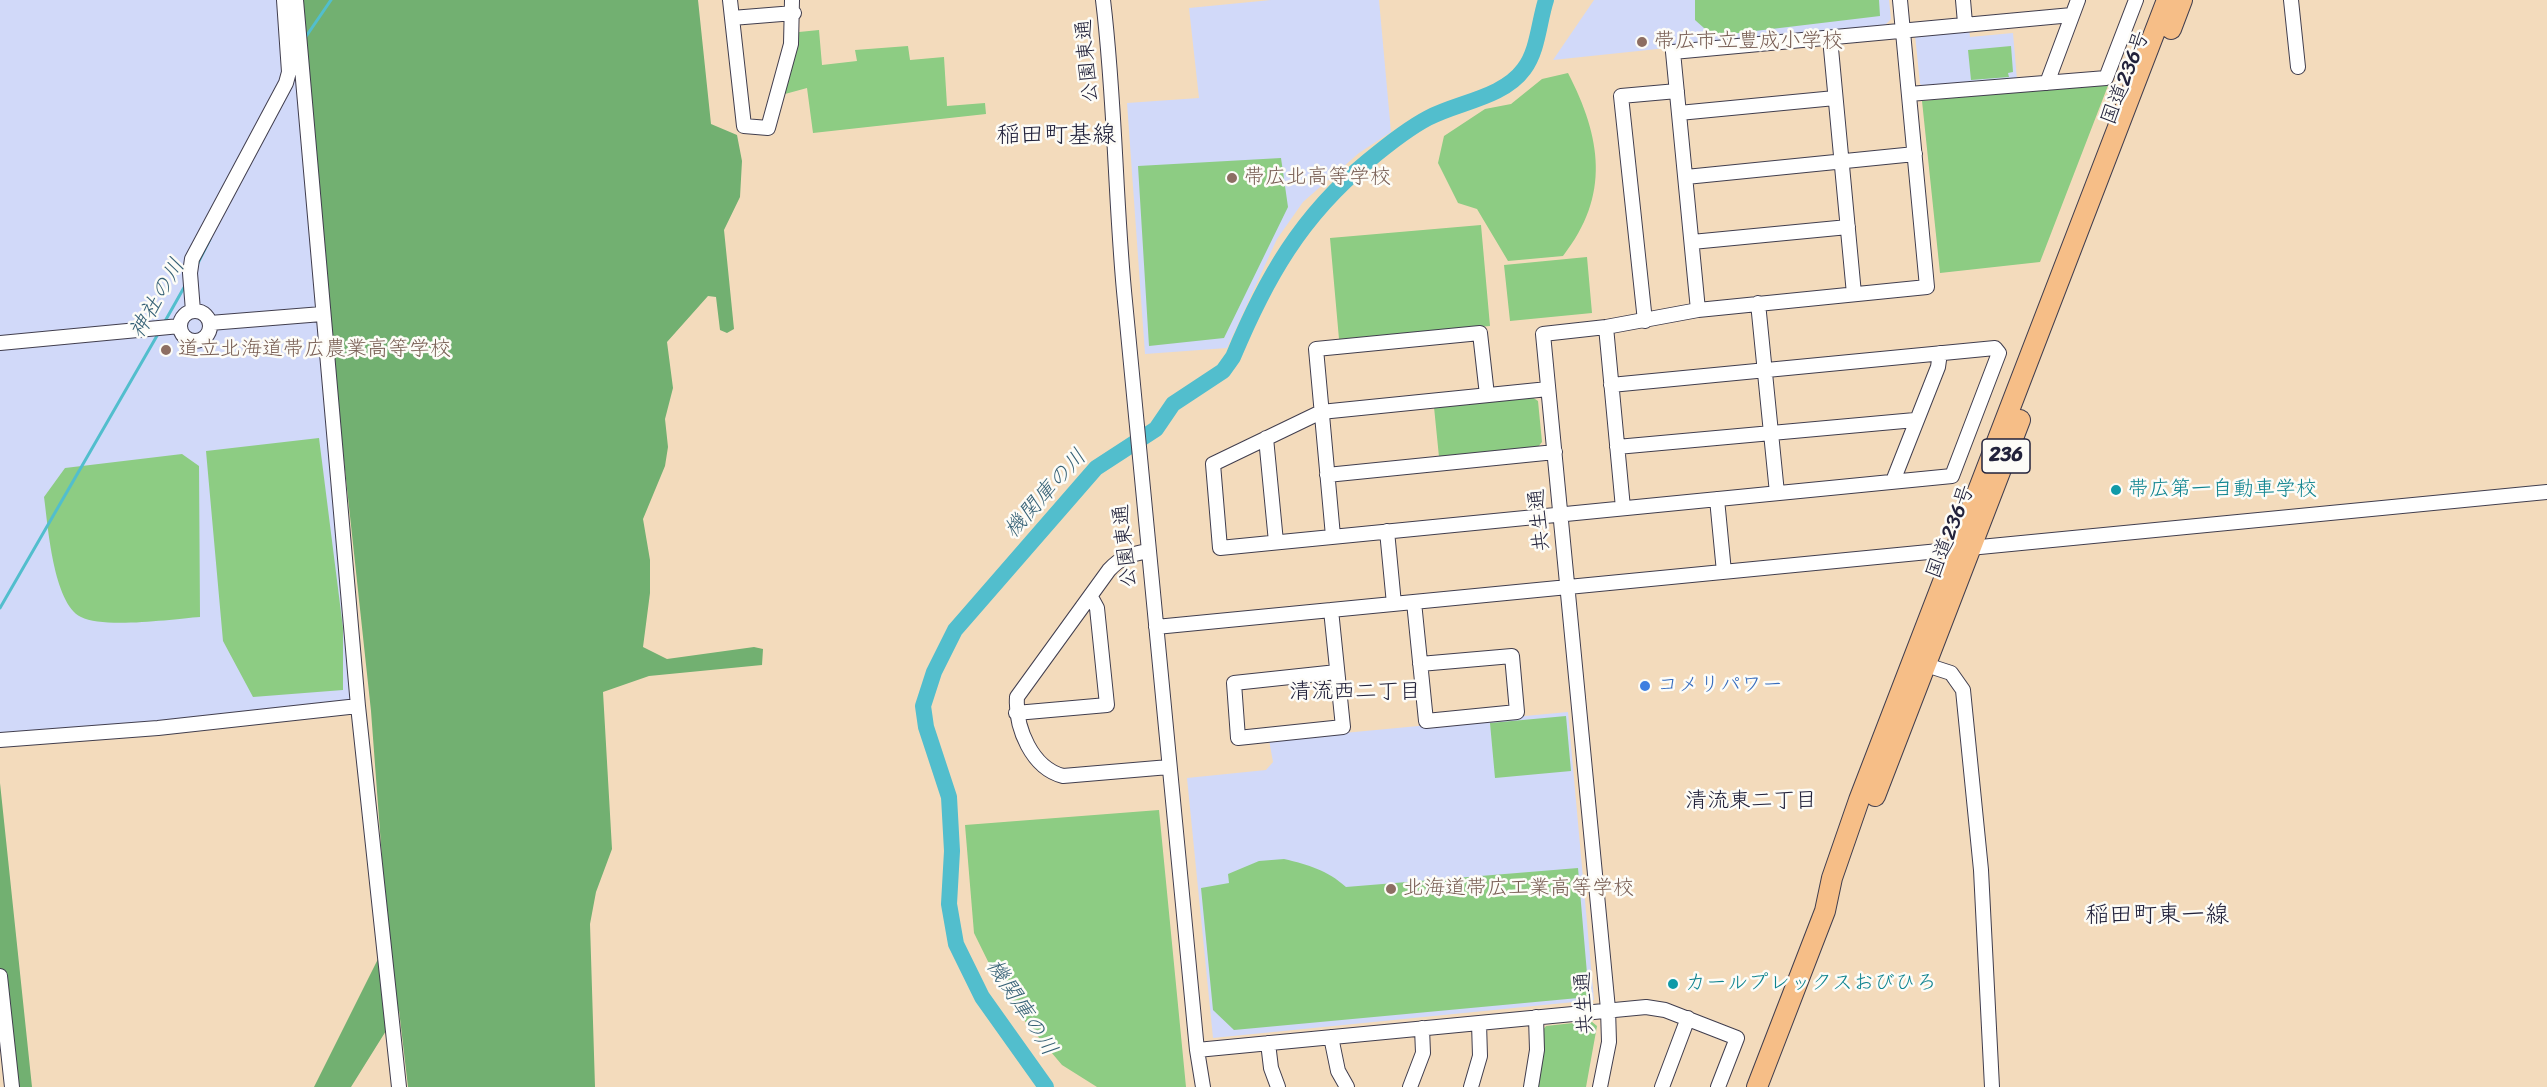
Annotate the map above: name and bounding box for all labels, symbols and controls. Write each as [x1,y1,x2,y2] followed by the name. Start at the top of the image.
[1072,18,1104,104] street label: 公園東通
[2097,27,2155,129] street label: 国道236号
[1654,29,1843,55] place label: 帯広市立豊成小学校
[1635,35,1649,49] marker: 帯広市立豊成小学校
[996,122,1116,150] district label: 稲田町基線
[1244,165,1391,191] place label: 帯広北高等学校
[1225,171,1239,185] marker: 帯広北高等学校
[125,254,191,344] water label: 神社の川
[178,337,451,363] place label: 道立北海道帯広農業高等学校
[159,343,173,357] marker: 道立北海道帯広農業高等学校
[1982,439,2030,473] road number: 236
[999,444,1093,544] water label: 機関庫の川
[2128,477,2317,503] place label: 帯広第一自動車学校
[1922,481,1980,583] street label: 国道236号
[2109,483,2123,497] marker: 帯広第一自動車学校
[1525,488,1555,552] street label: 共生通
[1109,503,1143,589] street label: 公園東通
[1657,673,1783,699] place label: コメリパワー
[1289,679,1421,705] district label: 清流西二丁目
[1638,679,1652,693] marker: コメリパワー
[1685,788,1817,814] district label: 清流東二丁目
[1403,876,1634,902] place label: 北海道帯広工業高等学校
[1384,882,1398,896] marker: 北海道帯広工業高等学校
[2085,902,2229,930] district label: 稲田町東一線
[980,955,1062,1061] water label: 機関庫の川
[1571,971,1599,1035] street label: 共生通
[1685,971,1937,997] place label: カールプレックスおびひろ
[1666,977,1680,991] marker: カールプレックスおびひろ

